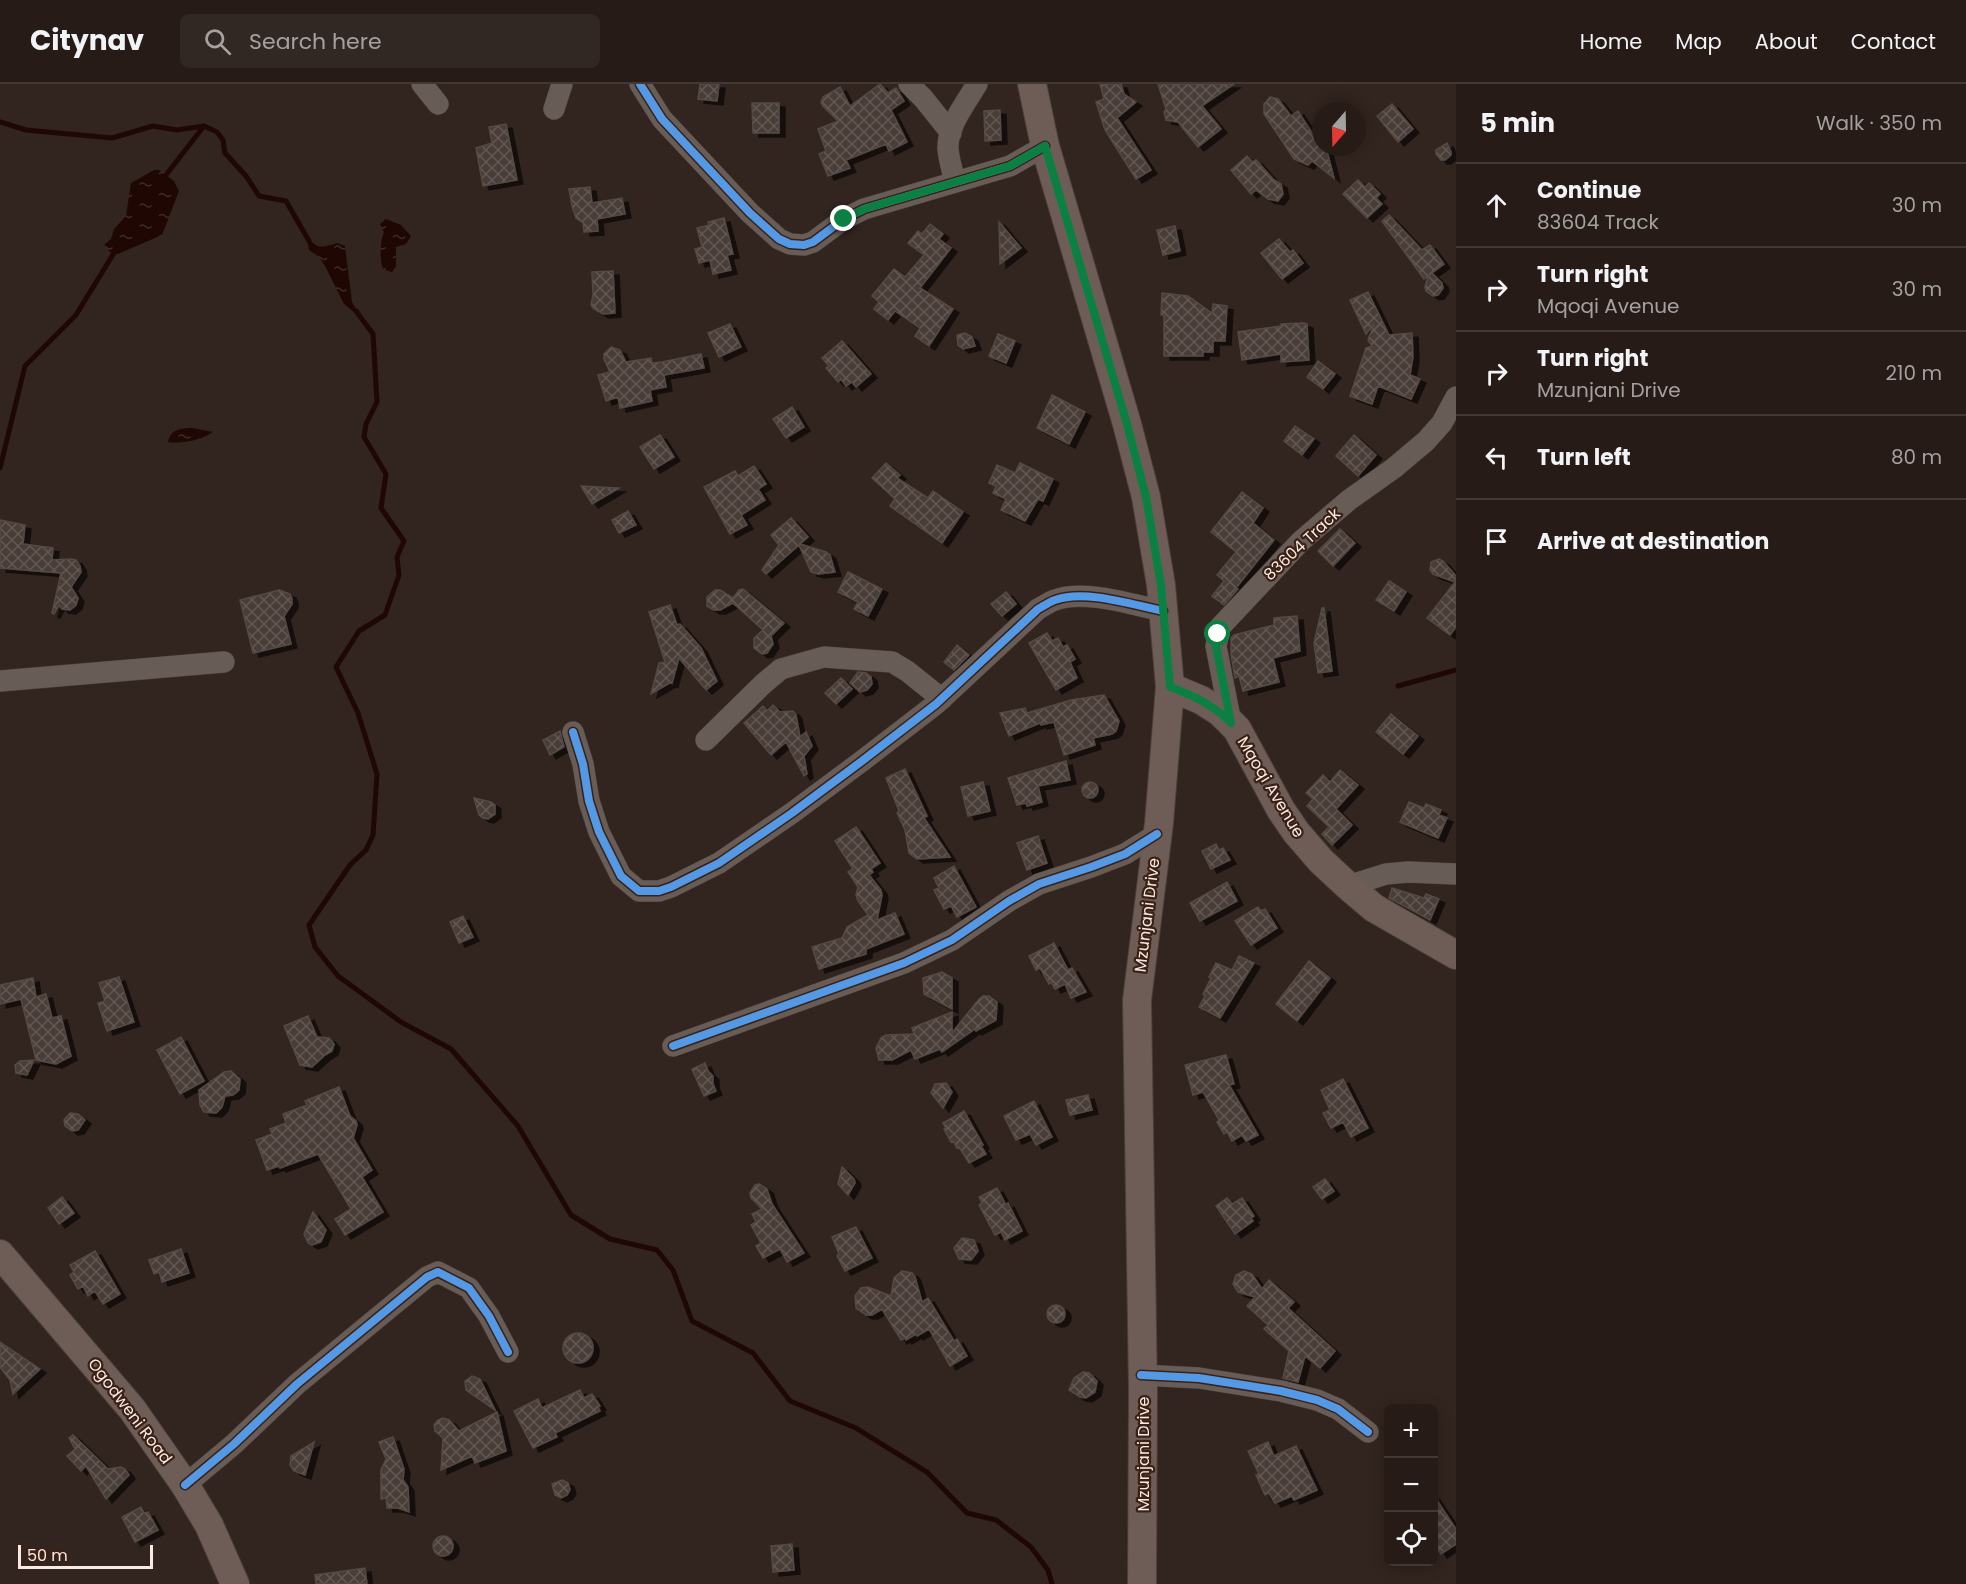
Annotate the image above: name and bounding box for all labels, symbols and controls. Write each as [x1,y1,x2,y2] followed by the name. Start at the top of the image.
[180,14,600,68] search box
[30,21,144,60] text: Citynav
[201,25,234,58] icon: search
[249,26,382,57] text: Search here
[1580,27,1642,56] text: Home
[1675,27,1722,56] text: Map
[1755,27,1818,56] text: About
[1851,27,1936,56] text: Contact
[1312,102,1366,156] north arrow
[1480,105,1555,141] text: 5 min
[1816,109,1942,137] text: Walk · 350 m
[1537,175,1641,206] text: Continue
[1480,189,1513,222] icon: ahead
[1892,191,1942,219] text: 30 m
[830,205,856,231] route end
[1537,208,1659,236] text: 83604 Track
[1537,259,1648,290] text: Turn right
[1480,273,1513,306] icon: right
[1892,275,1942,303] text: 30 m
[1537,292,1679,320] text: Mqoqi Avenue
[1537,343,1648,374] text: Turn right
[1480,357,1513,390] icon: right
[1886,359,1942,387] text: 210 m
[1537,376,1681,404] text: Mzunjani Drive
[1480,441,1513,474] icon: left
[1537,442,1631,473] text: Turn left
[1891,443,1942,471] text: 80 m
[1259,502,1346,586] street label: 83604 Track
[1480,525,1513,558] icon: arrive
[1537,526,1769,557] text: Arrive at destination
[1204,620,1230,646] route start
[1232,732,1310,842] street label: Mqoqi Avenue
[1129,857,1165,973] street label: Mzunjani Drive
[82,1353,178,1469] street label: Ogodweni Road
[1132,1396,1155,1511] street label: Mzunjani Drive
[1384,1404,1438,1566] map controls
[1384,1404,1438,1458] button: +
[1384,1458,1438,1512] button: −
[1384,1512,1438,1566] button: locate
[18,1542,153,1570] scale bar
[27,1544,68,1567] text: 50 m

